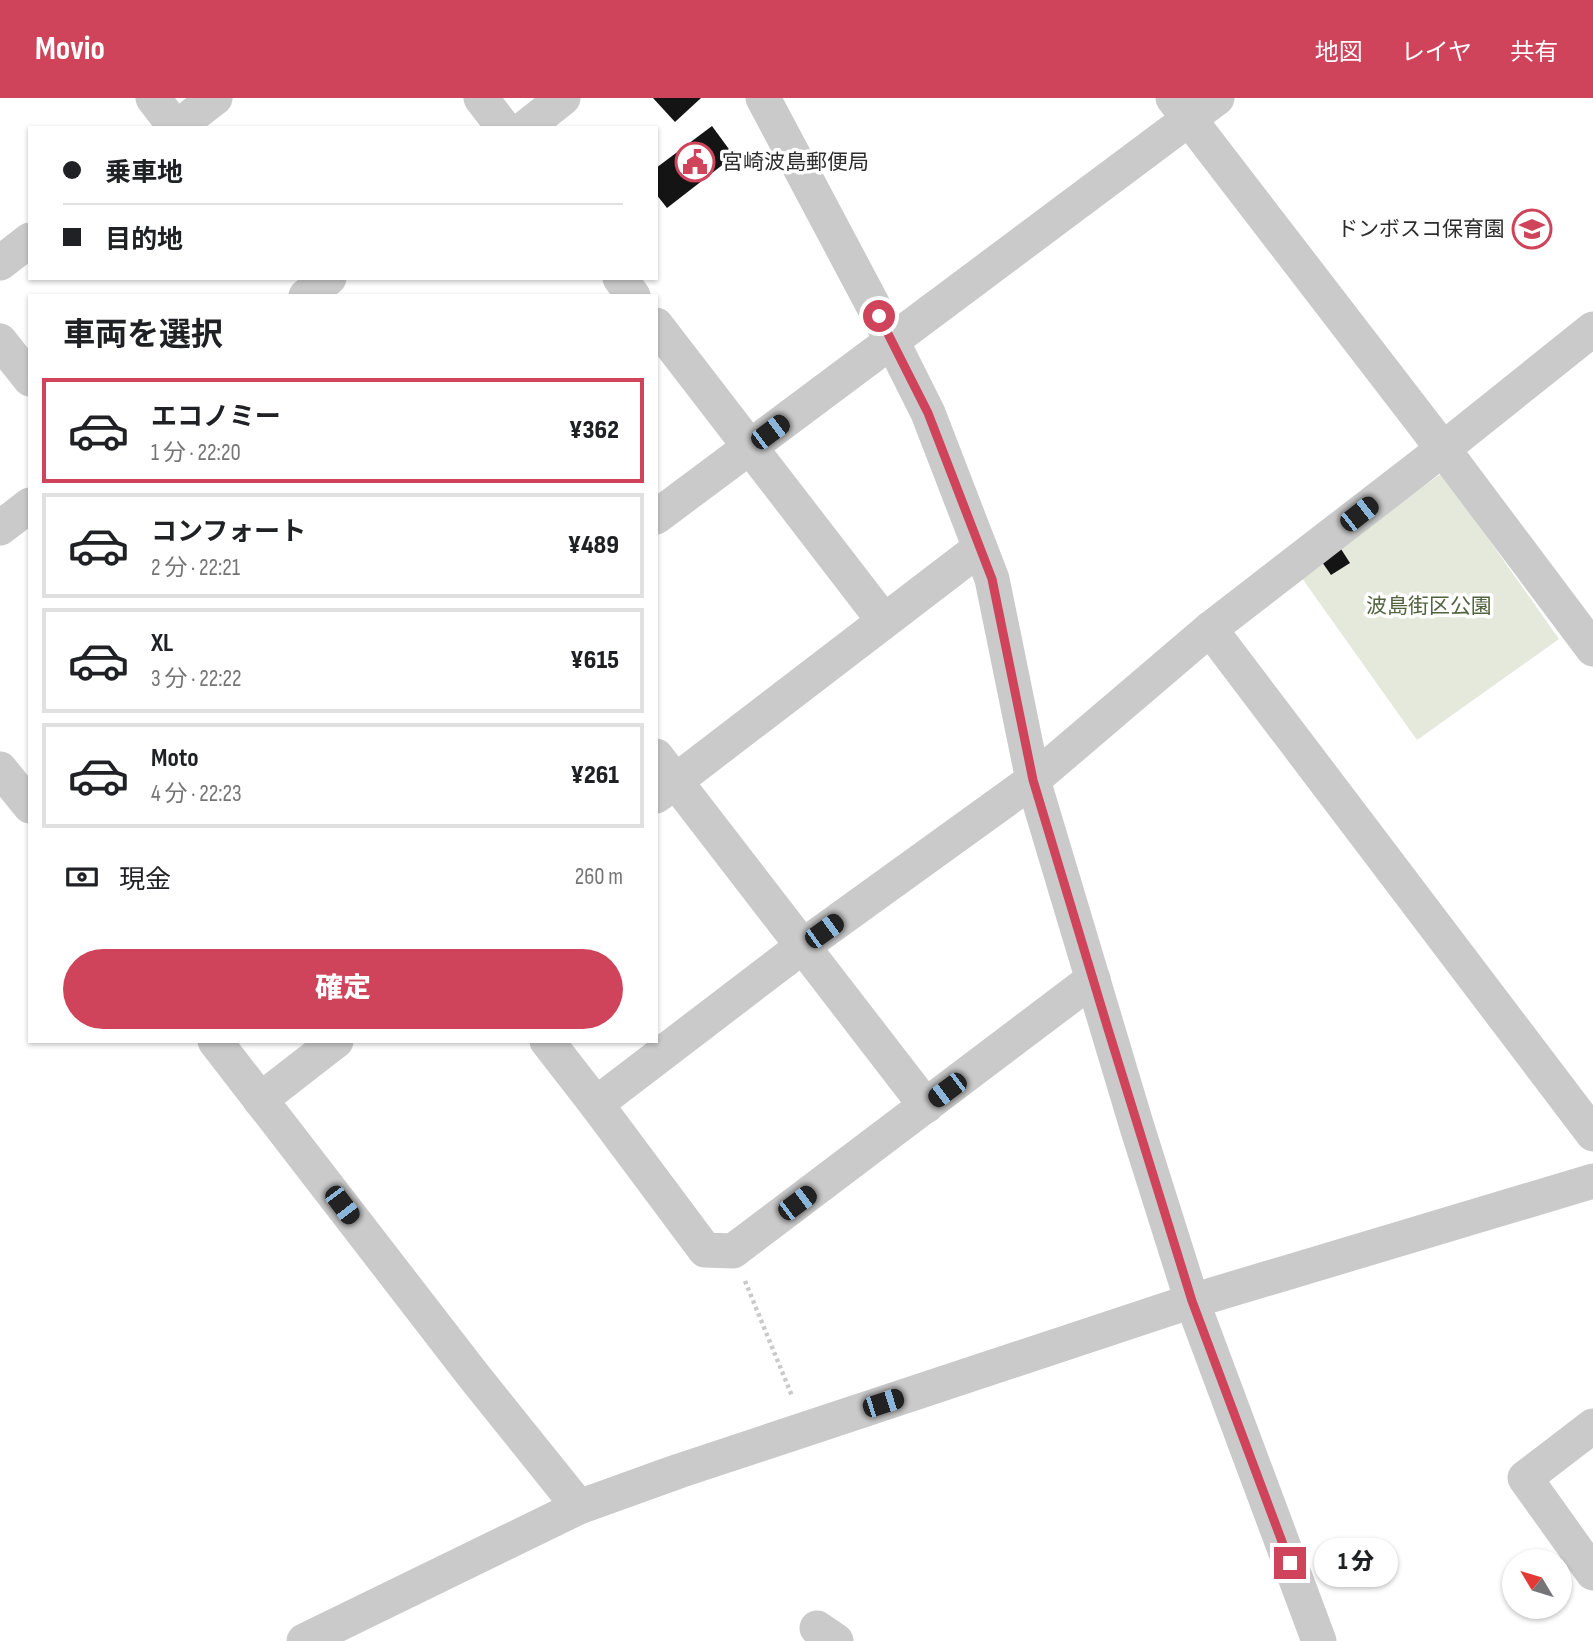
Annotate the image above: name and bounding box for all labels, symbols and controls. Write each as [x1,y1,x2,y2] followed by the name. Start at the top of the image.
[35,29,105,69] text: Movio
[1315,38,1363,67] text: 地図
[1401,38,1472,67] text: レイヤ
[1510,38,1558,67] text: 共有
[674,141,716,183] public building icon: 宮崎波島郵便局
[722,150,869,175] place label: 宮崎波島郵便局
[105,158,183,189] text: 乗車地
[1511,208,1553,250] school or university icon: ドンボスコ保育園
[1337,217,1505,242] place label: ドンボスコ保育園
[105,225,183,256] text: 目的地
[863,300,895,332] route start
[63,316,223,355] text: 車両を選択
[67,399,130,462] icon: car
[151,402,281,433] text: エコノミー
[747,411,794,453] car
[569,415,619,446] text: ¥362
[151,439,241,467] text: 1 分 · 22:20
[1336,493,1383,535] car
[67,514,130,577] icon: car
[151,517,306,548] text: コンフォート
[568,530,619,561] text: ¥489
[151,554,240,582] text: 2 分 · 22:21
[1366,594,1492,619] park label: 波島街区公園
[151,628,173,659] text: XL
[67,629,130,692] icon: car
[570,645,619,676] text: ¥615
[151,665,241,693] text: 3 分 · 22:22
[151,743,199,774] text: Moto
[67,744,130,807] icon: car
[571,760,619,791] text: ¥261
[151,780,242,808] text: 4 分 · 22:23
[63,858,101,896] icon: cash
[575,863,623,891] text: 260 m
[119,865,171,896] text: 現金
[801,910,848,952] car
[63,949,623,1029] button: 確定
[924,1069,971,1111] car
[321,1182,364,1228] car
[774,1182,821,1224] car
[860,1387,907,1419] car
[1314,1538,1398,1588] callout: 1 分
[1274,1547,1306,1579] route end
[1338,1548,1374,1576] text: 1 分
[1502,1549,1572,1619] north arrow
[1502,1549,1572,1619] map controls

